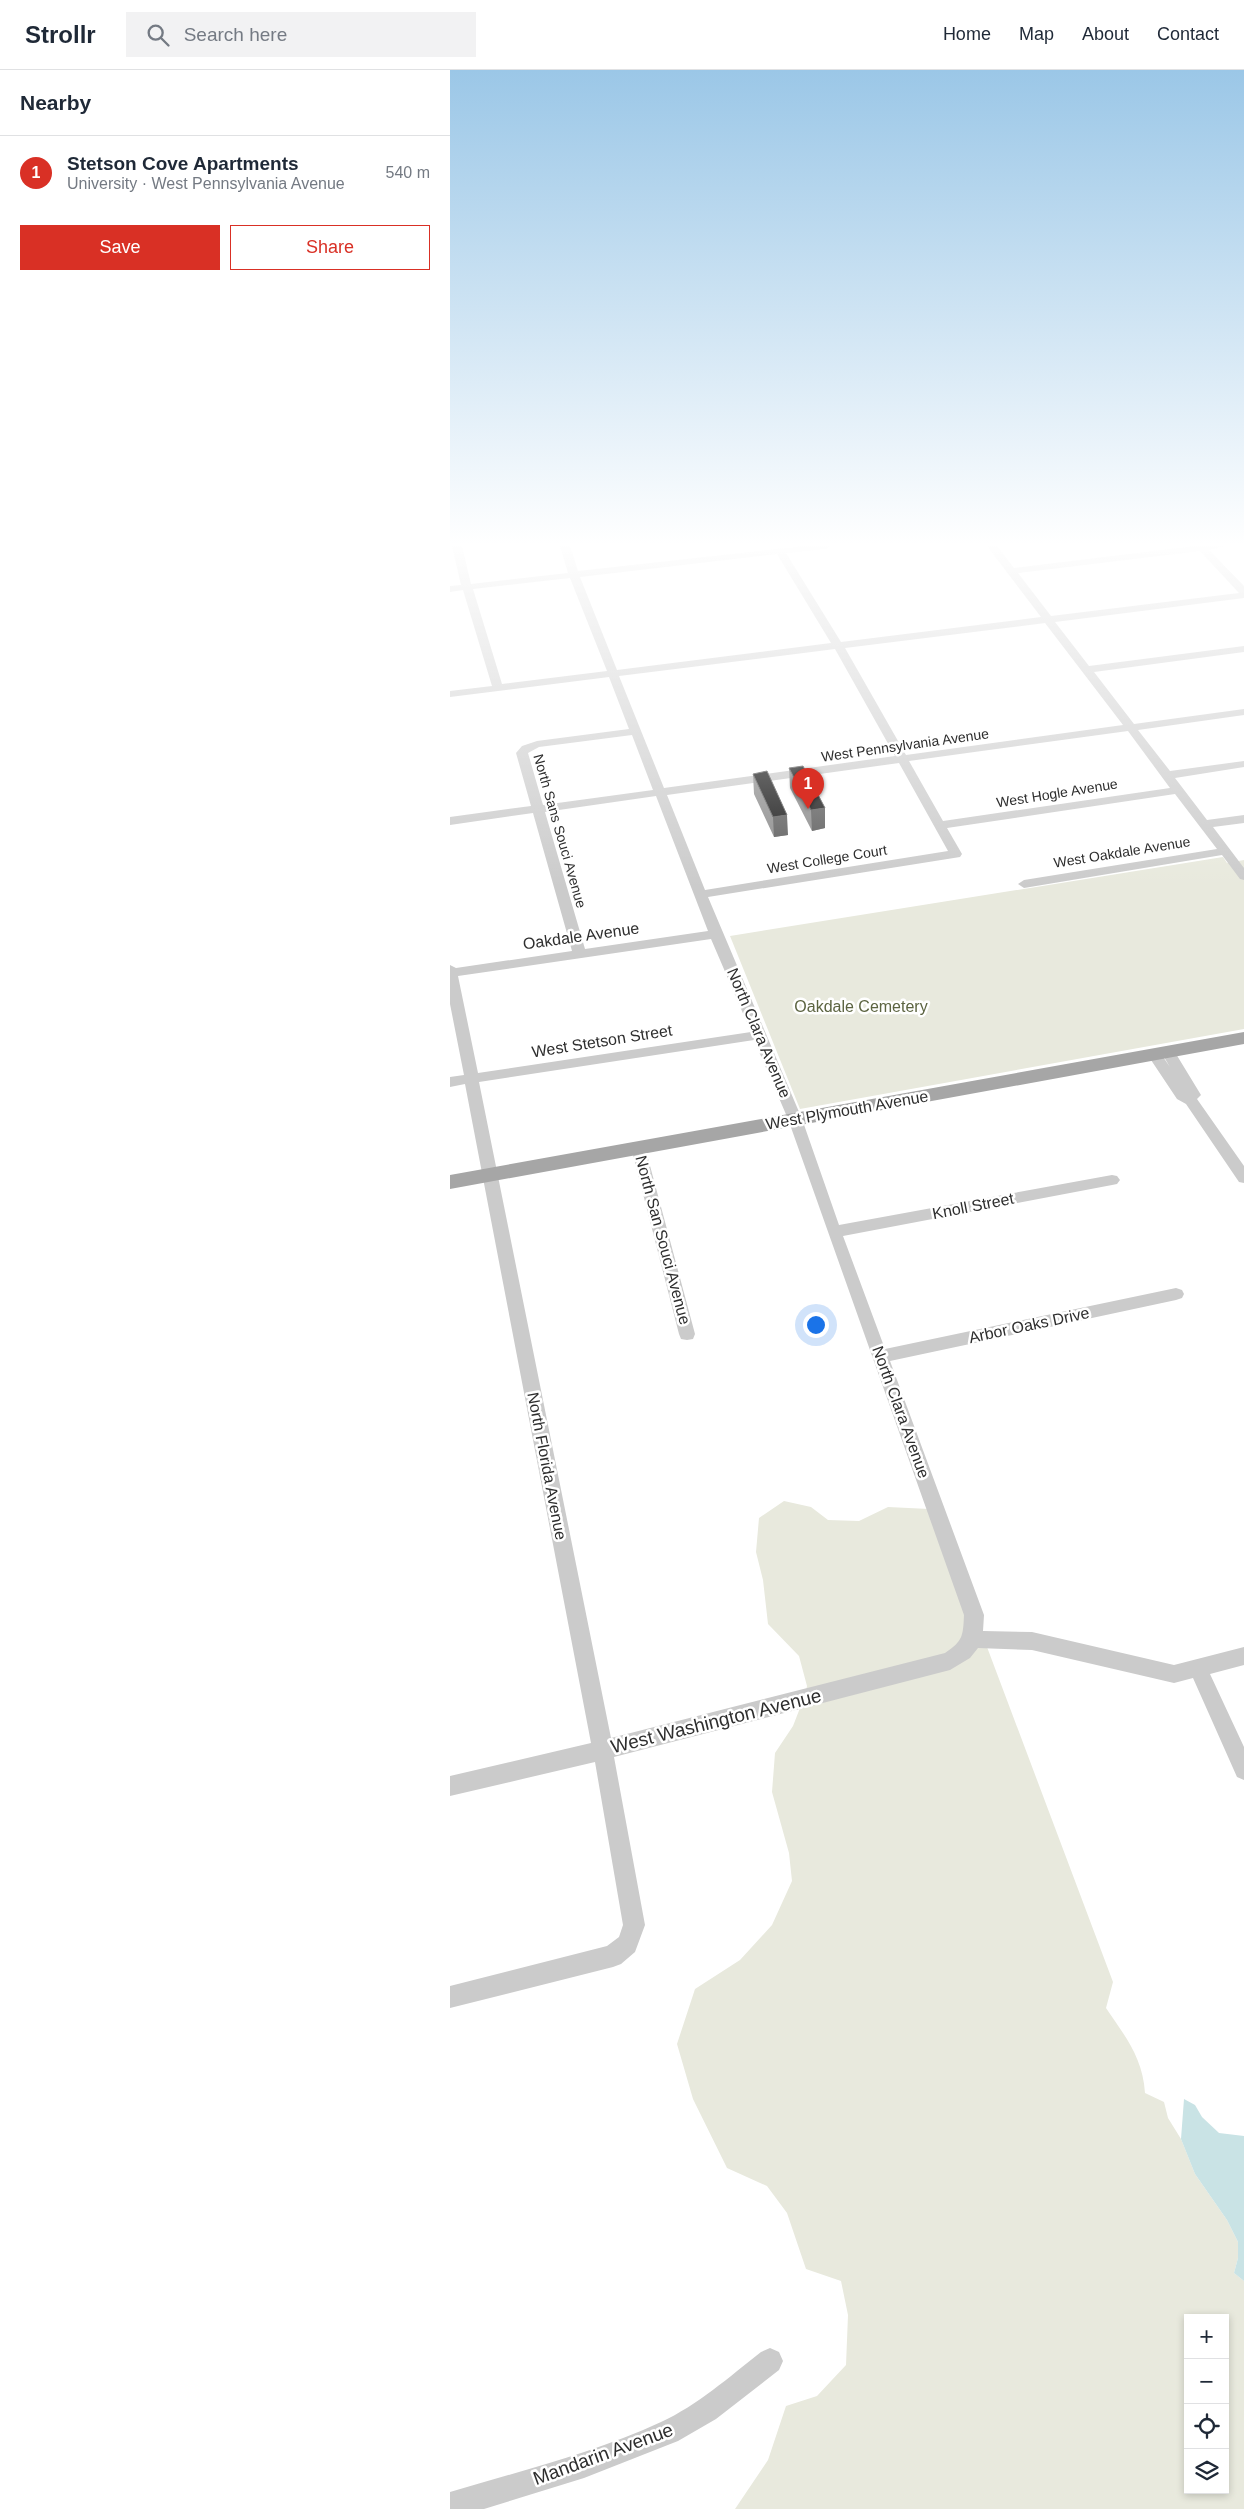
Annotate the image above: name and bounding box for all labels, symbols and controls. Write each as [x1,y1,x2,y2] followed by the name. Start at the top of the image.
[126,12,476,57] search box
[25,21,96,48] text: Strollr
[144,21,172,49] icon: search
[184,24,287,45] text: Search here
[943,24,991,44] text: Home
[1019,24,1054,44] text: Map
[1082,24,1129,44] text: About
[1157,24,1219,44] text: Contact
[20,91,91,114] text: Nearby
[67,153,299,174] text: Stetson Cove Apartments
[32,164,40,181] text: 1
[386,164,430,181] text: 540 m
[67,175,345,192] text: University · West Pennsylvania Avenue
[20,225,220,270] button: Save
[230,225,430,270] button: Share
[820,725,990,765] street label: West Pennsylvania Avenue
[530,752,590,910] street label: North Sans Souci Avenue
[792,768,824,809] pin: 1
[995,775,1119,810] street label: West Hogle Avenue
[1053,833,1192,871] street label: West Oakdale Avenue
[766,842,888,876] street label: West College Court
[522,919,640,953] street label: Oakdale Avenue
[724,966,794,1101] street label: North Clara Avenue
[794,998,928,1015] park label: Oakdale Cemetery
[531,1021,674,1061] street label: West Stetson Street
[764,1087,930,1133] street label: West Plymouth Avenue
[632,1154,694,1326] street label: North San Souci Avenue
[931,1190,1016,1222] street label: Knoll Street
[967,1304,1091,1346] street label: Arbor Oaks Drive
[803,1312,829,1338] your location
[869,1344,933,1480] street label: North Clara Avenue
[524,1391,570,1541] street label: North Florida Avenue
[609,1685,823,1757] street label: West Washington Avenue
[1184,2314,1229,2494] map controls
[1184,2314,1229,2359] button: +
[1184,2359,1229,2404] button: −
[1184,2404,1229,2449] button: locate
[530,2419,676,2489] street label: Mandarin Avenue
[1184,2449,1229,2494] button: layers

